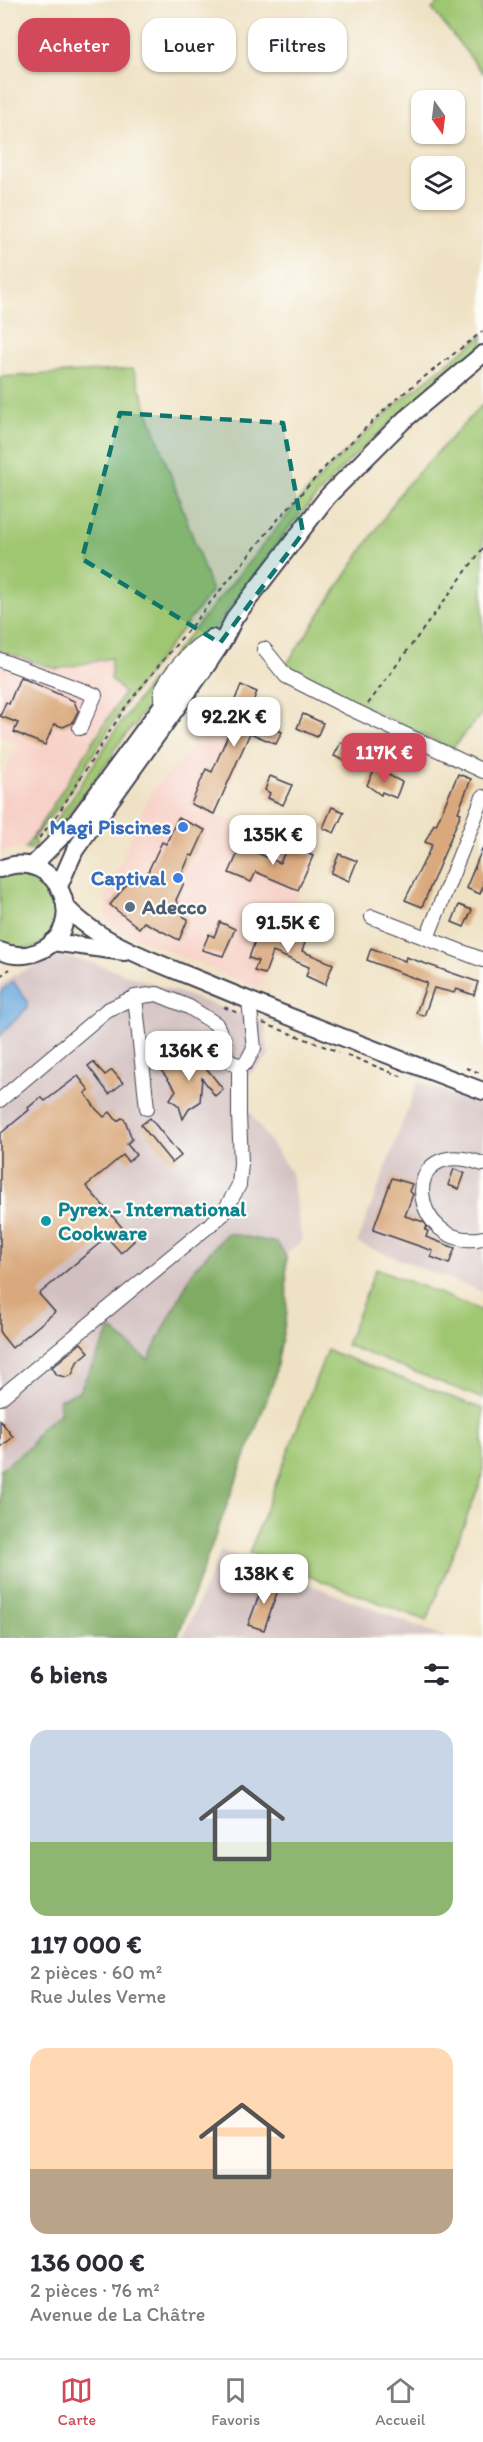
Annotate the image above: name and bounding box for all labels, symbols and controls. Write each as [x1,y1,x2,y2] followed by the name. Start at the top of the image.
[18,18,130,72] chip: Acheter
[142,18,236,72] chip: Louer
[248,18,347,72] chip: Filtres
[411,90,465,144] north arrow
[411,90,465,210] map controls
[411,156,465,210] button: layers
[179,697,289,748] pin: 92.2K €
[201,704,267,728] text: 92.2K €
[335,733,433,784] pin: 117K €
[355,740,413,764] text: 117K €
[50,814,171,840] place label: Magi Piscines
[224,815,322,866] pin: 135K €
[176,820,190,834] marker: Magi Piscines
[243,822,303,846] text: 135K €
[91,865,167,891] place label: Captival
[171,871,185,885] marker: Captival
[141,894,207,919] place label: Adecco
[123,900,137,914] marker: Adecco
[233,903,343,954] pin: 91.5K €
[256,910,320,934] text: 91.5K €
[140,1031,238,1082] pin: 136K €
[159,1038,219,1062] text: 136K €
[58,1196,247,1245] place label: Pyrex - International Cookware
[39,1214,53,1228] marker: Pyrex - International Cookware
[215,1554,313,1605] pin: 138K €
[234,1561,294,1585] text: 138K €
[30,1658,108,1690] text: 6 biens
[420,1658,453,1691] icon: filters
[188,1769,296,1877] icon: home
[30,1928,142,1960] text: 117 000 €
[30,1960,162,1984] text: 2 pièces · 60 m²
[30,1984,166,2008] text: Rue Jules Verne
[188,2087,296,2195] icon: home
[30,2246,145,2278] text: 136 000 €
[30,2278,160,2302] text: 2 pièces · 76 m²
[30,2302,205,2326] text: Avenue de La Châtre
[58,2374,96,2429] tab: Carte
[211,2374,260,2429] tab: Favoris
[375,2374,425,2429] tab: Accueil

